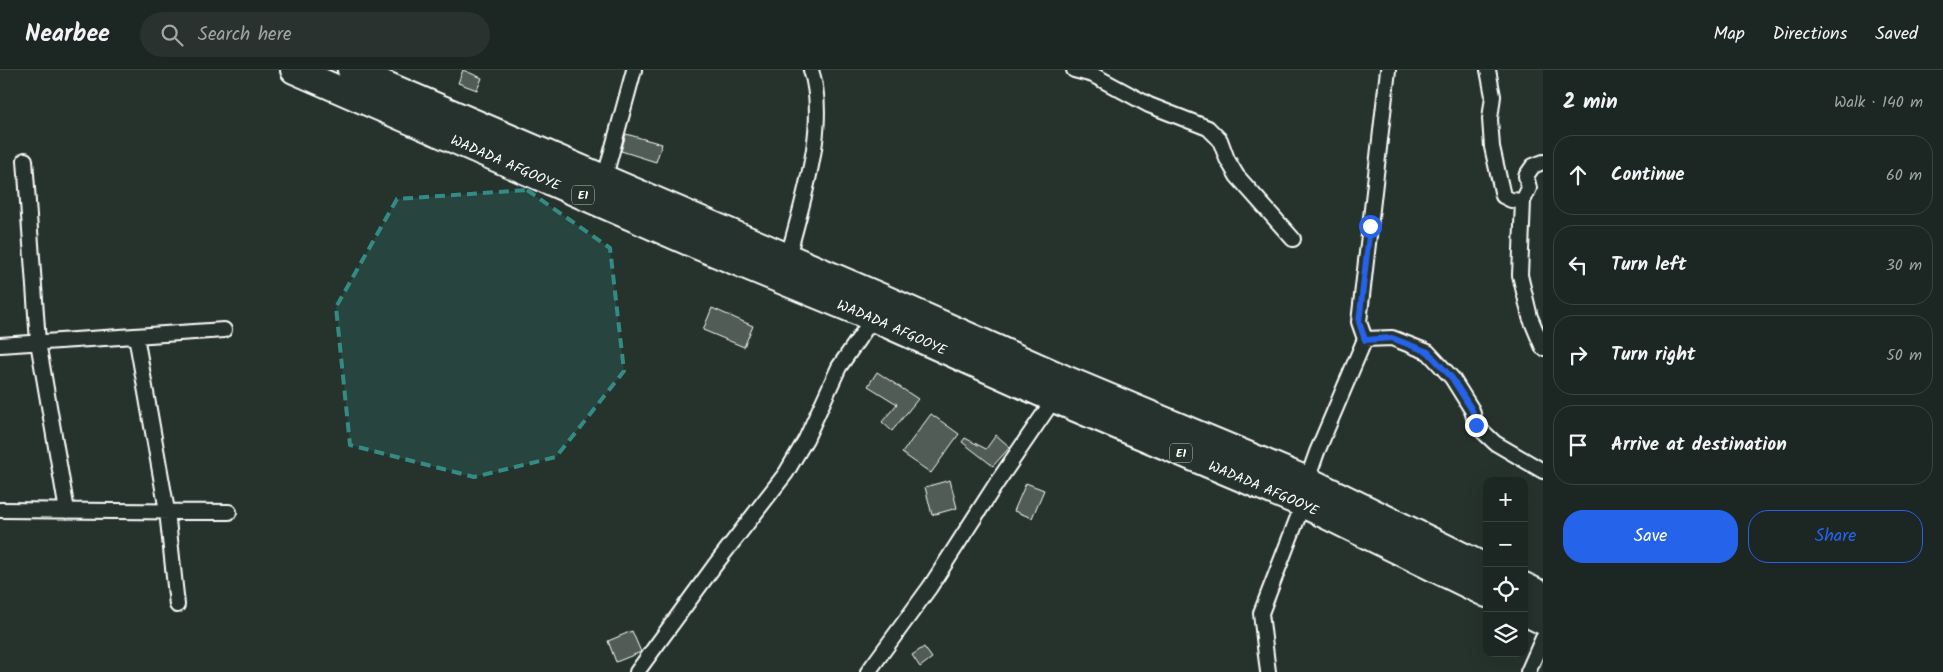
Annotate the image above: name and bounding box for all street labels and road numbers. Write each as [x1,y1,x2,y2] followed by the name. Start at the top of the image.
[447,130,565,197] street label: WADADA AFGOOYE
[572,186,594,204] road number: E1
[833,294,951,362] street label: WADADA AFGOOYE
[1170,443,1192,462] road number: E1
[1205,455,1323,522] street label: WADADA AFGOOYE

